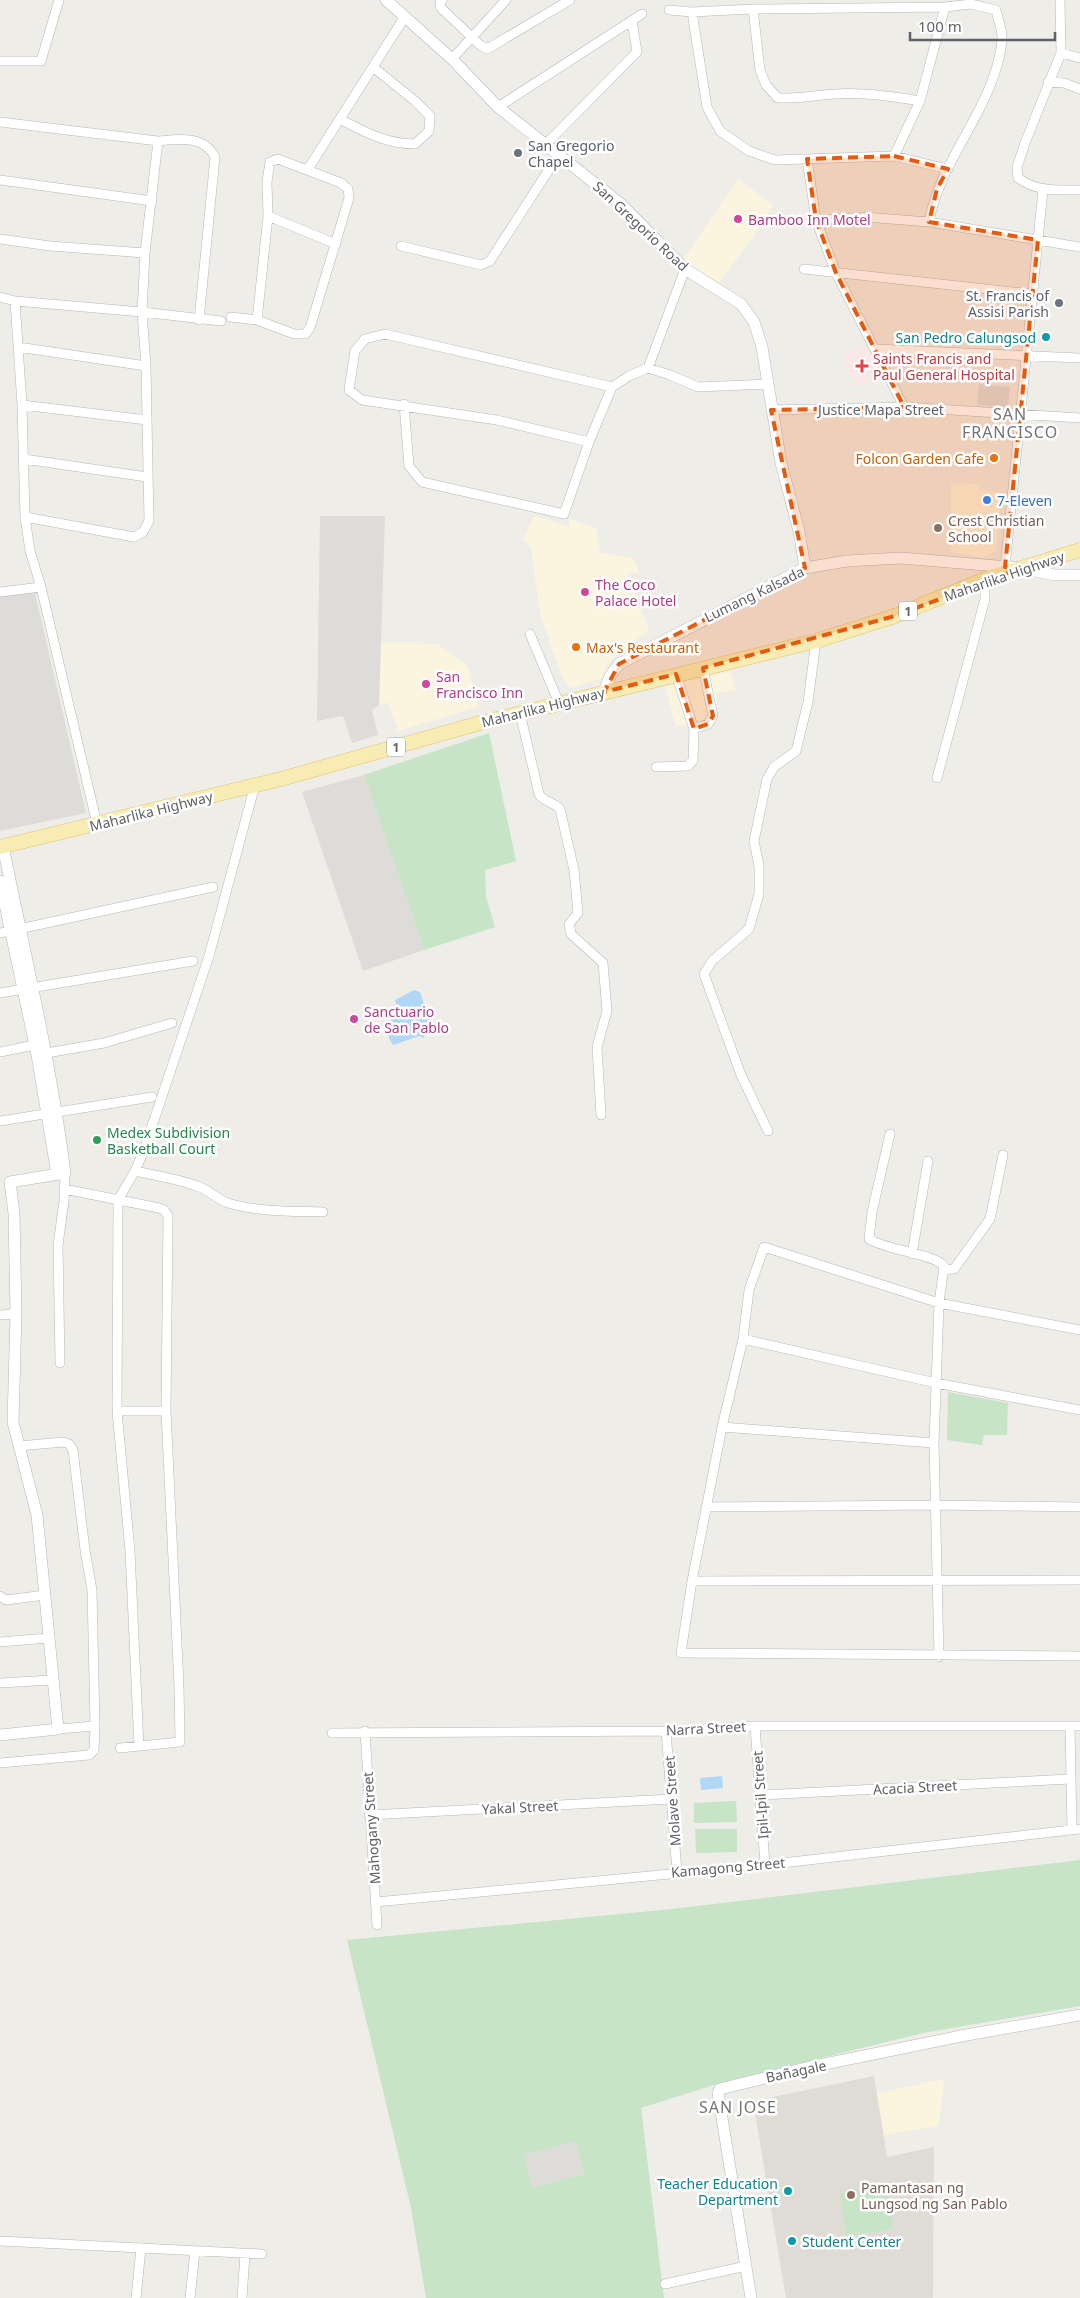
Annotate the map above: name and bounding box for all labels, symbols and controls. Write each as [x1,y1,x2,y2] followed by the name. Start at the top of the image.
[910,10,1055,42] scale bar
[918,16,962,36] text: 100 m
[528,136,614,171] place label: San Gregorio Chapel
[512,147,524,159] marker: San Gregorio Chapel
[589,177,693,275] street label: San Gregorio Road
[748,210,871,229] place label: Bamboo Inn Motel
[732,213,744,225] marker: Bamboo Inn Motel
[966,286,1050,321] place label: St. Francis of Assisi Parish
[1053,297,1065,309] marker: St. Francis of Assisi Parish
[896,328,1036,347] place label: San Pedro Calungsod
[1040,331,1052,343] marker: San Pedro Calungsod
[873,349,1015,384] place label: Saints Francis and Paul General Hospital
[855,359,869,373] marker: Saints Francis and Paul General Hospital
[816,400,944,419] street label: Justice Mapa Street
[962,403,1058,443] district label: SAN FRANCISCO
[855,449,984,468] place label: Folcon Garden Cafe
[988,452,1000,464] marker: Folcon Garden Cafe
[997,491,1052,510] place label: 7-Eleven
[981,494,993,506] marker: 7-Eleven
[948,511,1044,546] place label: Crest Christian School
[932,522,944,534] marker: Crest Christian School
[941,546,1068,606] street label: Maharlika Highway
[701,562,807,626] street label: Lumang Kalsada
[595,575,676,610] place label: The Coco Palace Hotel
[579,586,591,598] marker: The Coco Palace Hotel
[899,602,917,620] road number: 1
[586,638,699,657] place label: Max's Restaurant
[570,641,582,653] marker: Max's Restaurant
[436,667,523,702] place label: San Francisco Inn
[420,678,432,690] marker: San Francisco Inn
[479,682,607,731] street label: Maharlika Highway
[387,738,405,756] road number: 1
[87,786,215,835] street label: Maharlika Highway
[364,1002,449,1037] place label: Sanctuario de San Pablo
[348,1013,360,1025] marker: Sanctuario de San Pablo
[107,1123,230,1158] place label: Medex Subdivision Basketball Court
[91,1134,103,1146] marker: Medex Subdivision Basketball Court
[665,1716,747,1740] street label: Narra Street
[747,1750,773,1840] street label: Ipil-Ipil Street
[659,1755,685,1847] street label: Molave Street
[358,1771,384,1885] street label: Mahogany Street
[872,1775,958,1799] street label: Acacia Street
[481,1796,559,1818] street label: Yakal Street
[670,1853,786,1881] street label: Kamagong Street
[764,2055,828,2087] street label: Bañagale
[699,2096,777,2118] district label: SAN JOSE
[657,2174,778,2209] place label: Teacher Education Department
[861,2178,1007,2213] place label: Pamantasan ng Lungsod ng San Pablo
[782,2185,794,2197] marker: Teacher Education Department
[845,2189,857,2201] marker: Pamantasan ng Lungsod ng San Pablo
[802,2232,902,2251] place label: Student Center
[786,2235,798,2247] marker: Student Center

